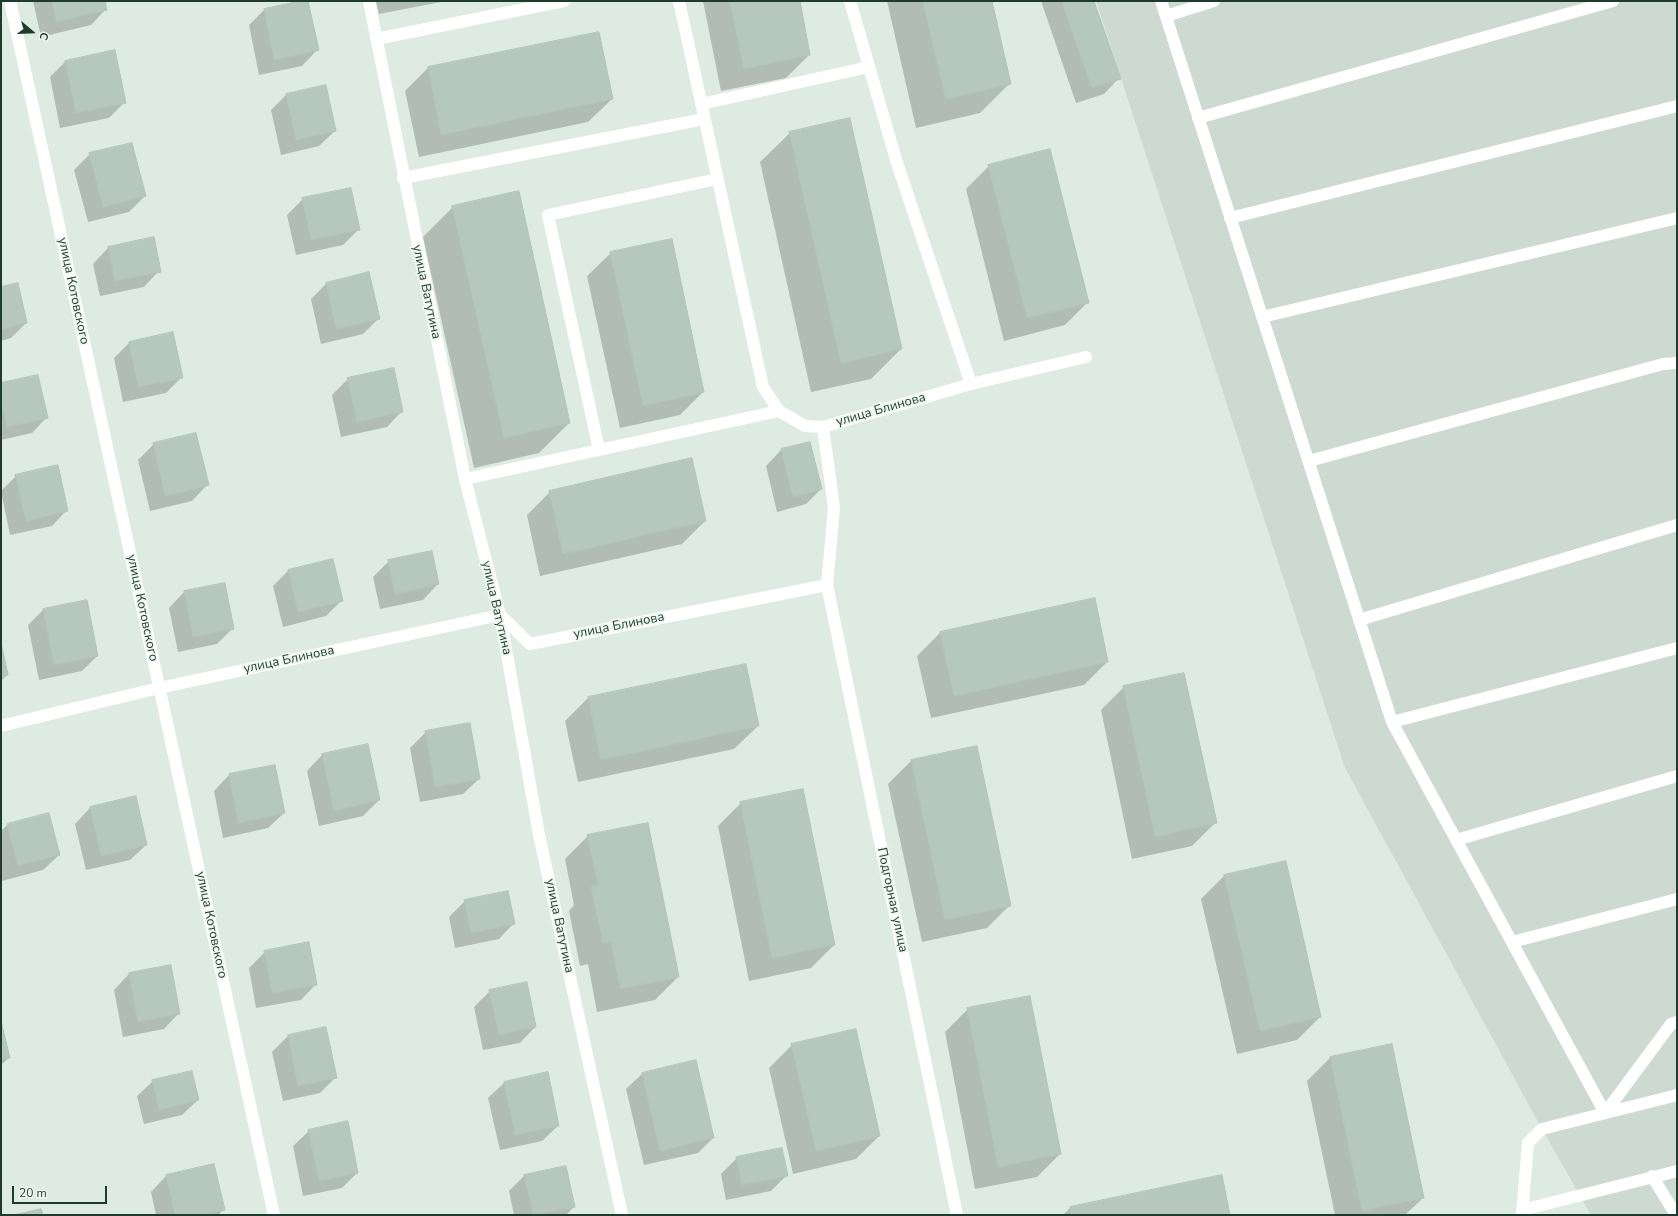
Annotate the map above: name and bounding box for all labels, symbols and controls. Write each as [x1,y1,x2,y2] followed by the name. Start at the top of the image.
[12,12,52,52] north arrow
[36,30,52,42] text: С
[54,236,92,346] street label: улица Котовского
[408,243,444,341] street label: улица Ватутина
[834,390,928,430] street label: улица Блинова
[123,553,161,663] street label: улица Котовского
[478,559,514,657] street label: улица Ватутина
[572,610,666,642] street label: улица Блинова
[242,643,336,677] street label: улица Блинова
[873,846,911,954] street label: Подгорная улица
[192,870,230,980] street label: улица Котовского
[541,877,577,975] street label: улица Ватутина
[14,1178,109,1204] scale bar
[19,1185,47,1201] text: 20 m

